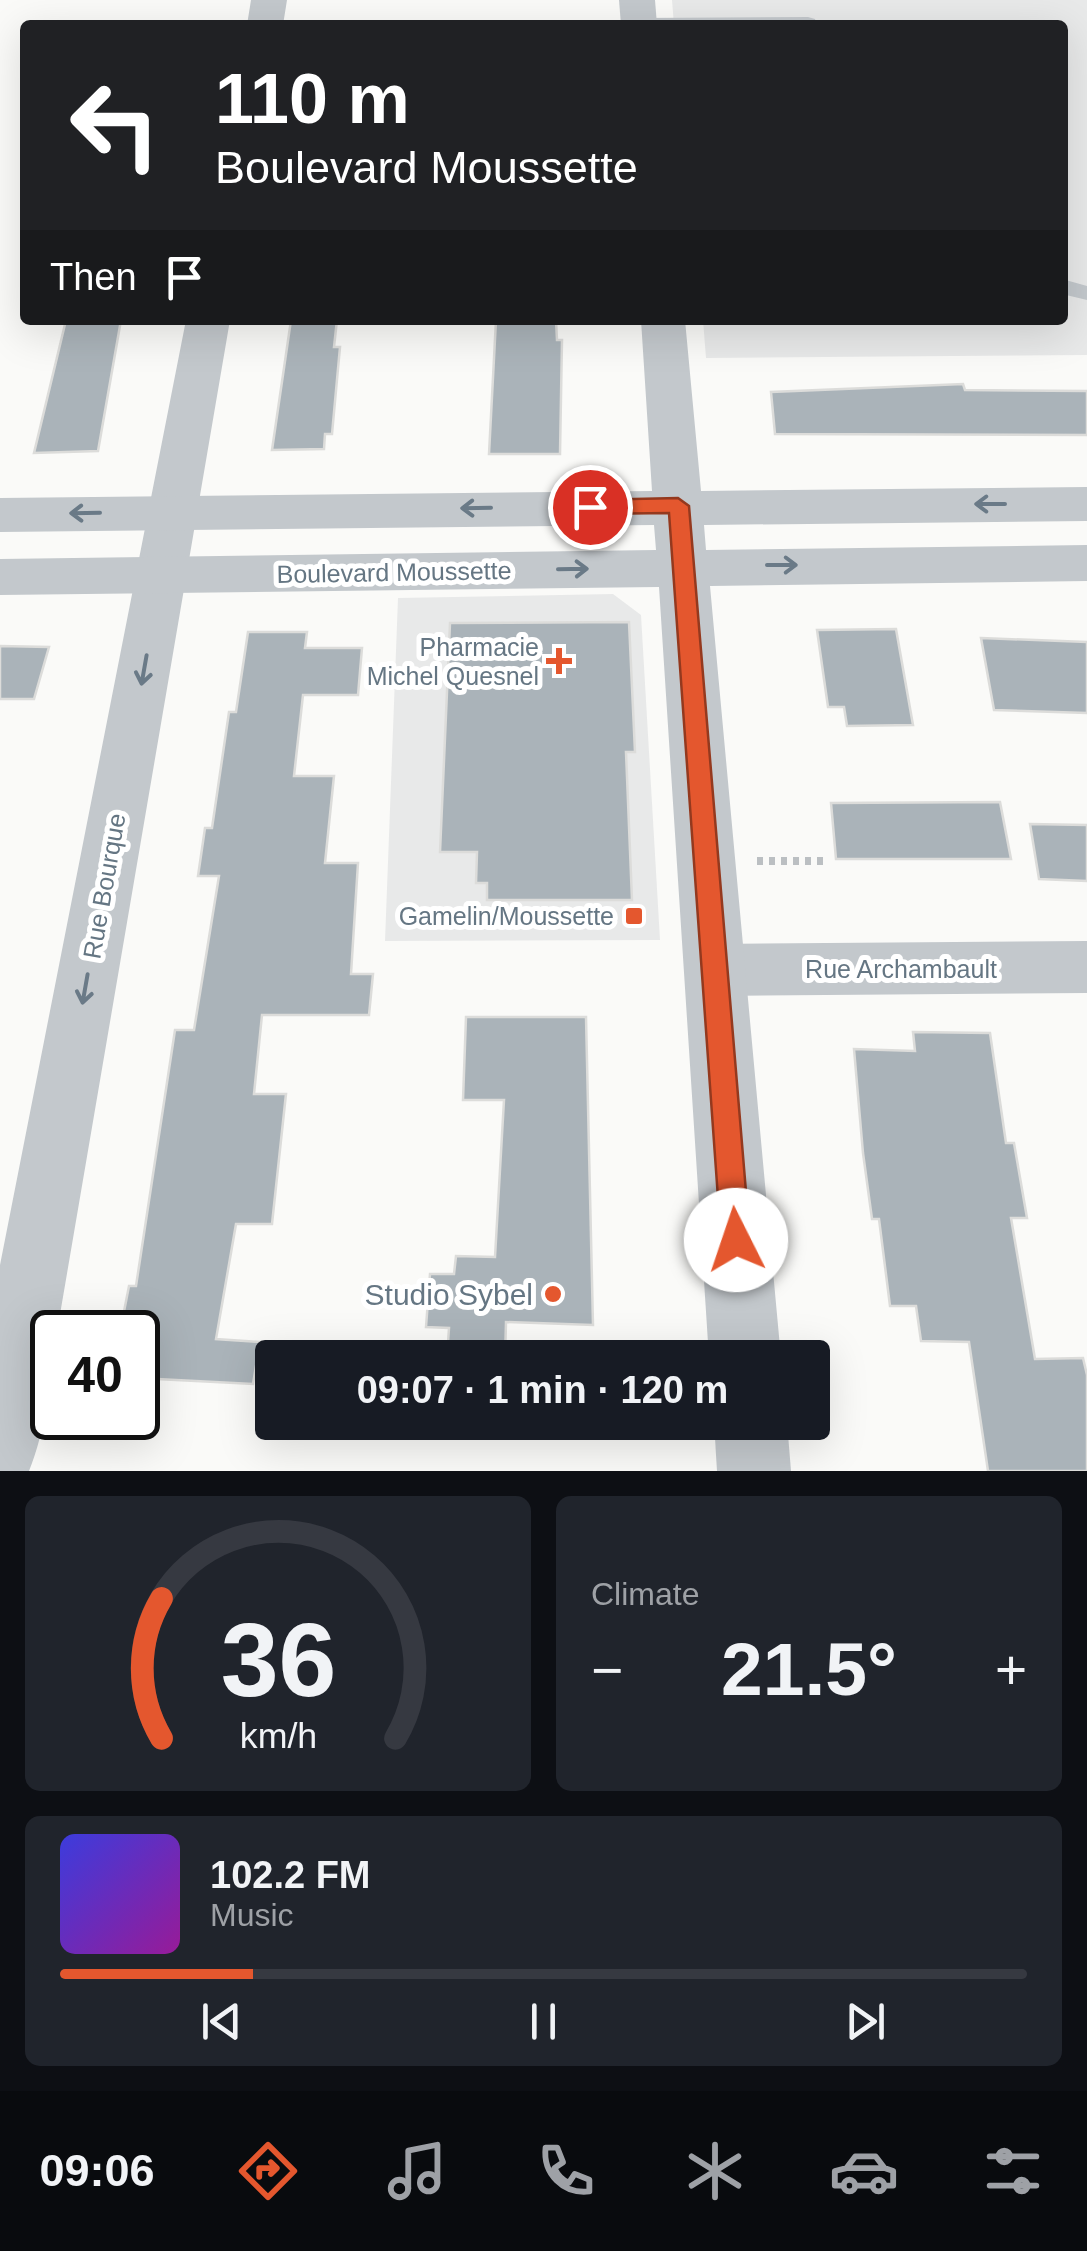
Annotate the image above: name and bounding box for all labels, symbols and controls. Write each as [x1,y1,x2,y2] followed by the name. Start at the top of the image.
[50,60,180,190] icon: left
[215,60,410,138] text: 110 m
[215,142,638,193] text: Boulevard Moussette
[157,250,212,305] icon: arrive
[50,256,137,298] text: Then
[548,465,633,550] pin
[563,480,618,535] icon: arrive
[974,494,1006,514] one-way arrow
[461,498,494,518] one-way arrow
[70,504,102,522] one-way arrow
[276,556,512,588] street label: Boulevard Moussette
[764,556,797,574] one-way arrow
[557,560,589,579] one-way arrow
[367,633,539,690] place label: Pharmacie Michel Quesnel
[548,650,570,672] marker: Pharmacie Michel Quesnel
[134,653,153,686] one-way arrow
[77,811,131,961] street label: Rue Bourque
[399,902,614,930] place label: Gamelin/Moussette
[623,905,645,927] marker: Gamelin/Moussette
[805,955,997,983] street label: Rue Archambault
[75,973,94,1005] one-way arrow
[684,1188,788,1292] position arrow
[365,1278,533,1311] place label: Studio Sybel
[542,1283,564,1305] marker: Studio Sybel
[30,1310,160,1440] speed limit sign: 40
[357,1369,728,1411] text: 09:07 · 1 min · 120 m
[591,1576,699,1612] text: Climate
[220,1602,336,1718] text: 36
[721,1627,897,1711] text: 21.5°
[591,1639,623,1701] text: −
[995,1639,1027,1701] text: +
[239,1716,317,1756] text: km/h
[210,1854,371,1896] text: 102.2 FM
[210,1897,294,1933] text: Music
[194,1994,249,2049] icon: previous
[516,1994,571,2049] icon: pause
[838,1994,893,2049] icon: next
[233,2136,303,2206] icon: directions
[382,2136,452,2206] icon: music
[531,2136,601,2206] icon: phone
[680,2136,750,2206] icon: climate
[829,2136,899,2206] icon: car
[978,2136,1048,2206] icon: filters
[39,2145,155,2196] text: 09:06

